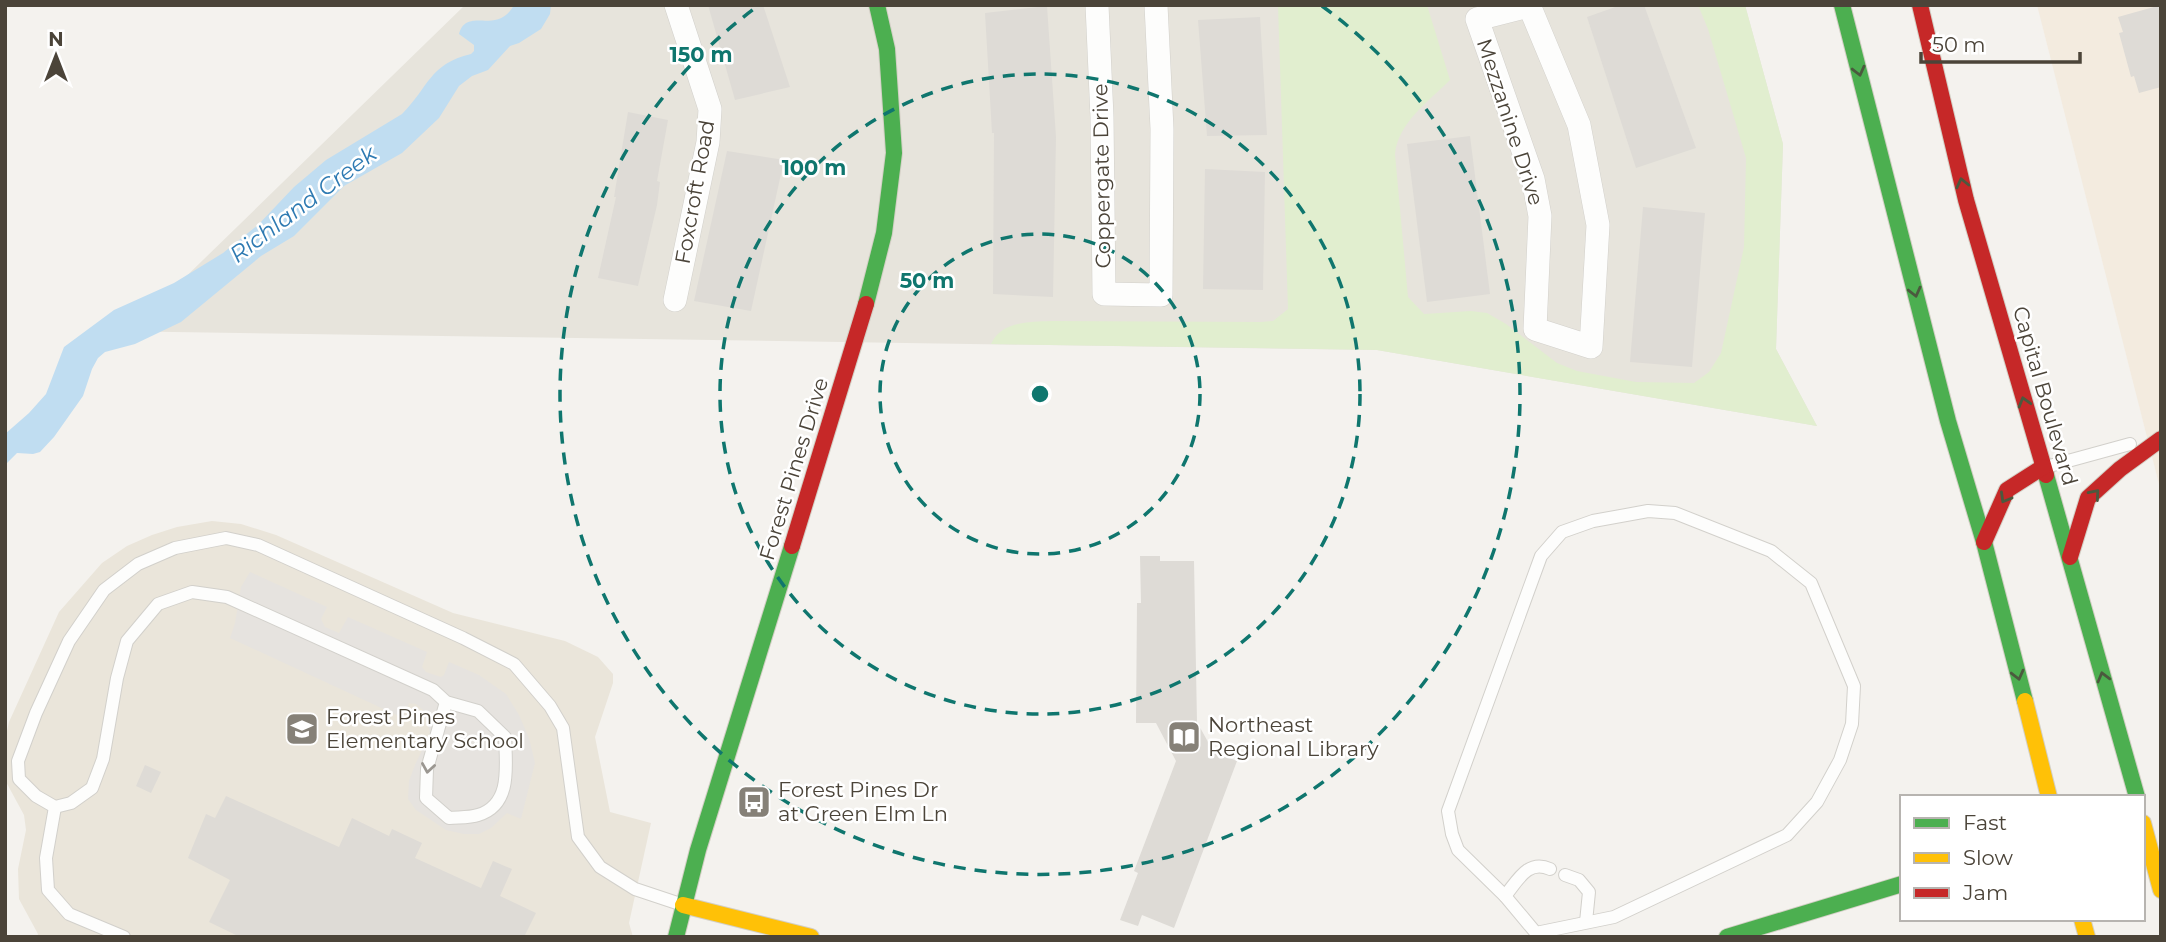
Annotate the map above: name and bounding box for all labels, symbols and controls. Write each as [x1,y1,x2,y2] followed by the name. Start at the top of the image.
[21,21,91,91] north arrow
[1921,21,2080,65] scale bar
[48,28,64,51] text: N
[1932,32,1986,57] text: 50 m
[1472,35,1549,208] street label: Mezzanine Drive
[670,42,732,67] text: 150 m
[1851,65,1865,77] one-way arrow
[1087,83,1116,269] street label: Coppergate Drive
[670,118,719,266] street label: Foxcroft Road
[224,139,383,268] water label: Richland Creek
[782,155,846,180] text: 100 m
[1956,177,1971,189] one-way arrow
[900,268,954,293] text: 50 m
[1907,286,1921,298] one-way arrow
[2008,303,2083,488] street label: Capital Boulevard
[754,375,833,563] street label: Forest Pines Drive
[1028,382,1052,406] centre of rings
[2018,396,2033,408] one-way arrow
[2087,489,2099,502] one-way arrow
[2000,490,2013,503] one-way arrow
[2010,668,2024,680] one-way arrow
[2097,671,2112,683] one-way arrow
[326,704,524,753] place label: Forest Pines Elementary School
[283,710,321,748] school or university icon: Forest Pines Elementary School
[1208,712,1379,761] place label: Northeast Regional Library
[1165,718,1203,756] library icon: Northeast Regional Library
[421,762,436,774] one-way arrow
[778,777,948,826] place label: Forest Pines Dr at Green Elm Ln
[735,783,773,821] bus stop icon: Forest Pines Dr at Green Elm Ln
[1900,795,2145,921] legend
[1963,810,2007,835] text: Fast
[1963,845,2013,870] text: Slow
[1962,880,2008,905] text: Jam

